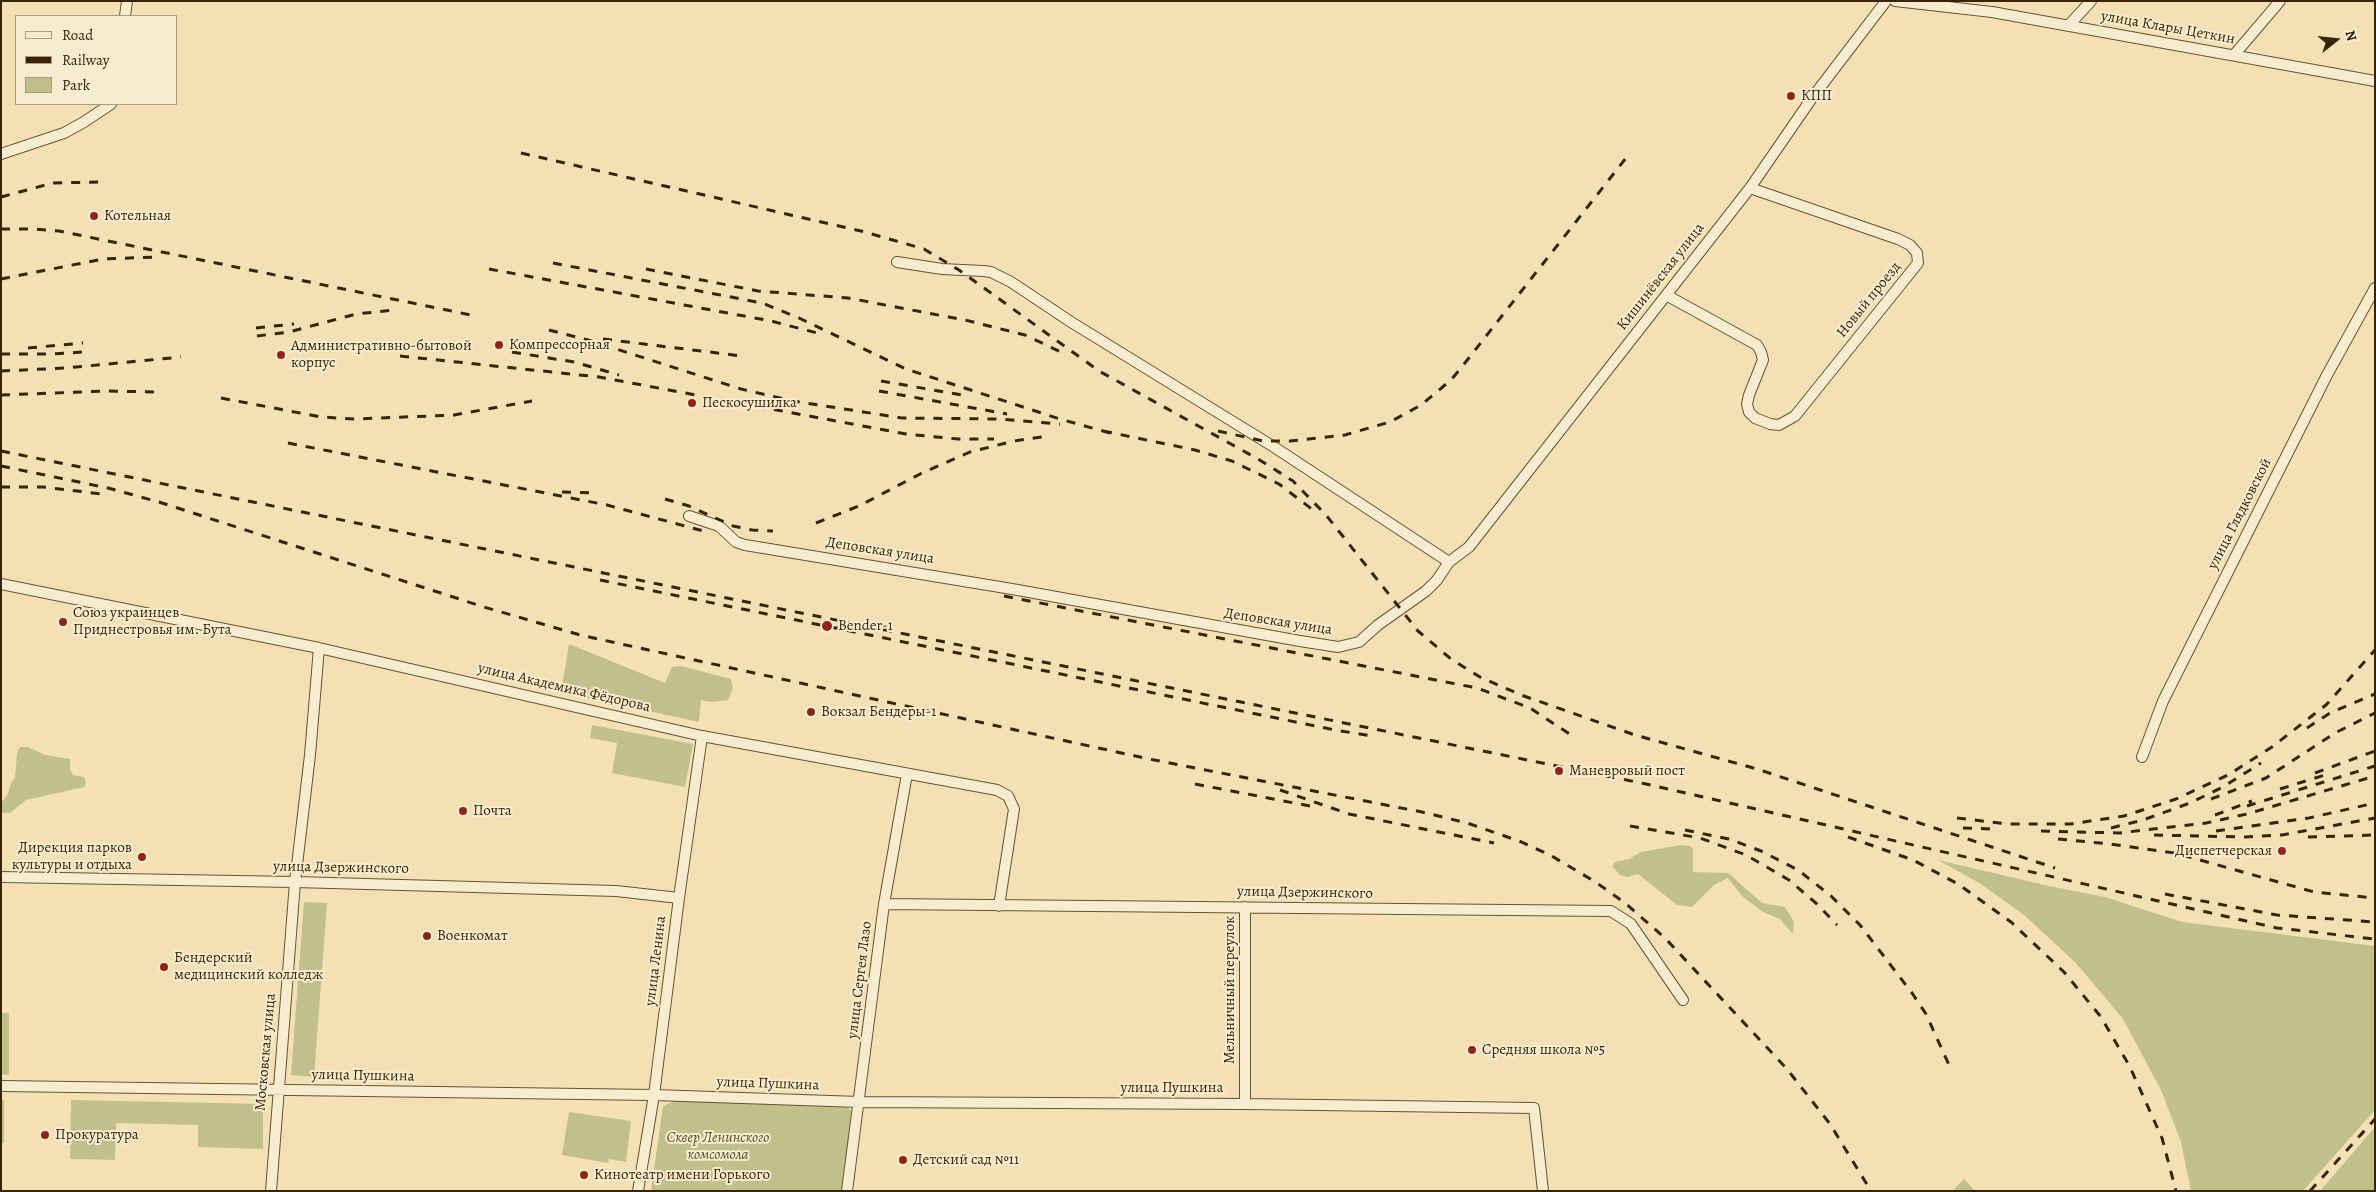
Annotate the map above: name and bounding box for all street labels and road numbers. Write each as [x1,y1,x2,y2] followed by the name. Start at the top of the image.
[2100,7,2236,49] street label: улица Клары Цеткин
[1613,220,1709,334] street label: Кишинёвская улица
[1833,259,1905,341] street label: Новый проезд
[2204,455,2276,573] street label: улица Глядковской
[825,534,935,568] street label: Деповская улица
[1223,605,1333,639] street label: Деповская улица
[476,659,652,717] street label: улица Академика Фёдорова
[273,858,409,878] street label: улица Дзержинского
[1237,883,1373,903] street label: улица Дзержинского
[642,915,670,1007] street label: улица Ленина
[1221,916,1239,1064] street label: Мельничный переулок
[844,920,876,1040] street label: улица Сергея Лазо
[252,992,280,1112] street label: Московская улица
[311,1066,415,1086] street label: улица Пушкина
[716,1073,820,1095] street label: улица Пушкина
[1121,1079,1223,1097] street label: улица Пушкина

